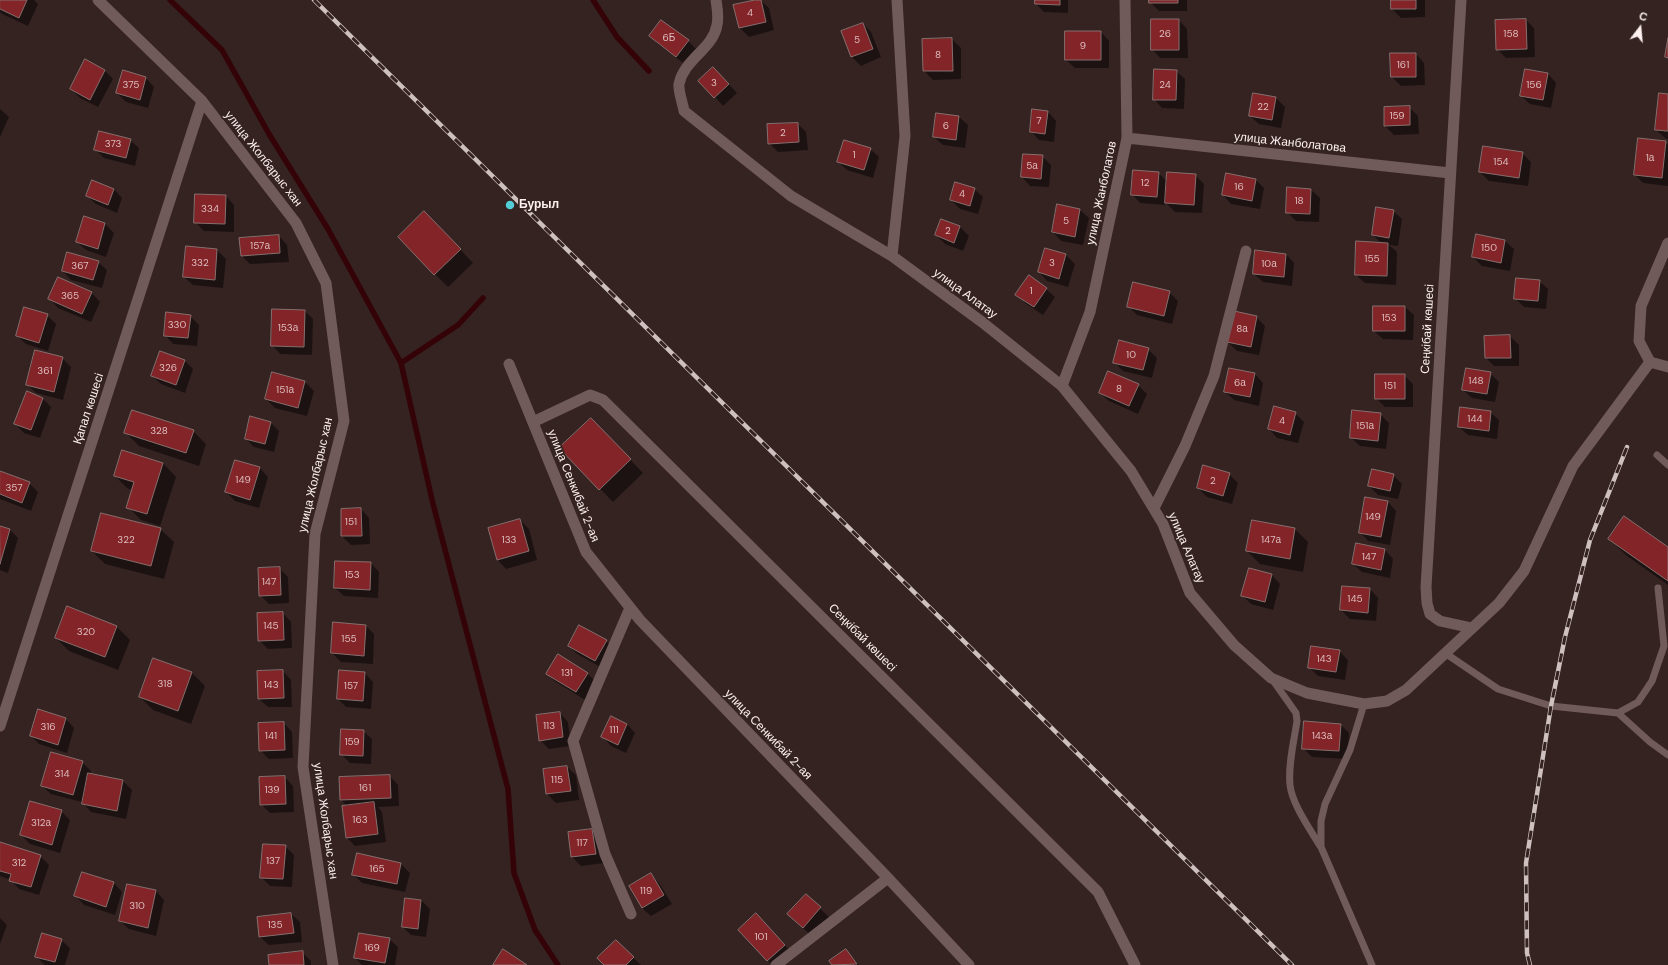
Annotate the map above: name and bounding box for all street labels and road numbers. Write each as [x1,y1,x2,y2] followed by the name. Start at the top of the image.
[221,108,305,210] street label: улица Жолбарыс хан
[1233,130,1347,156] street label: улица Жанболатова
[1084,140,1120,246] street label: улица Жанболатов
[930,266,1000,322] street label: улица Алатау
[1418,284,1438,374] street label: Сеңкібай көшесі
[71,372,107,446] street label: Қапал көшесі
[296,416,336,534] street label: улица Жолбарыс хан
[544,428,602,544] street label: улица Сенкибай 2-ая
[1165,510,1207,586] street label: улица Алатау
[825,601,899,675] street label: Сеңкібай көшесі
[721,687,815,783] street label: улица Сенкибай 2-ая
[310,762,340,880] street label: улица Жолбарыс хан

